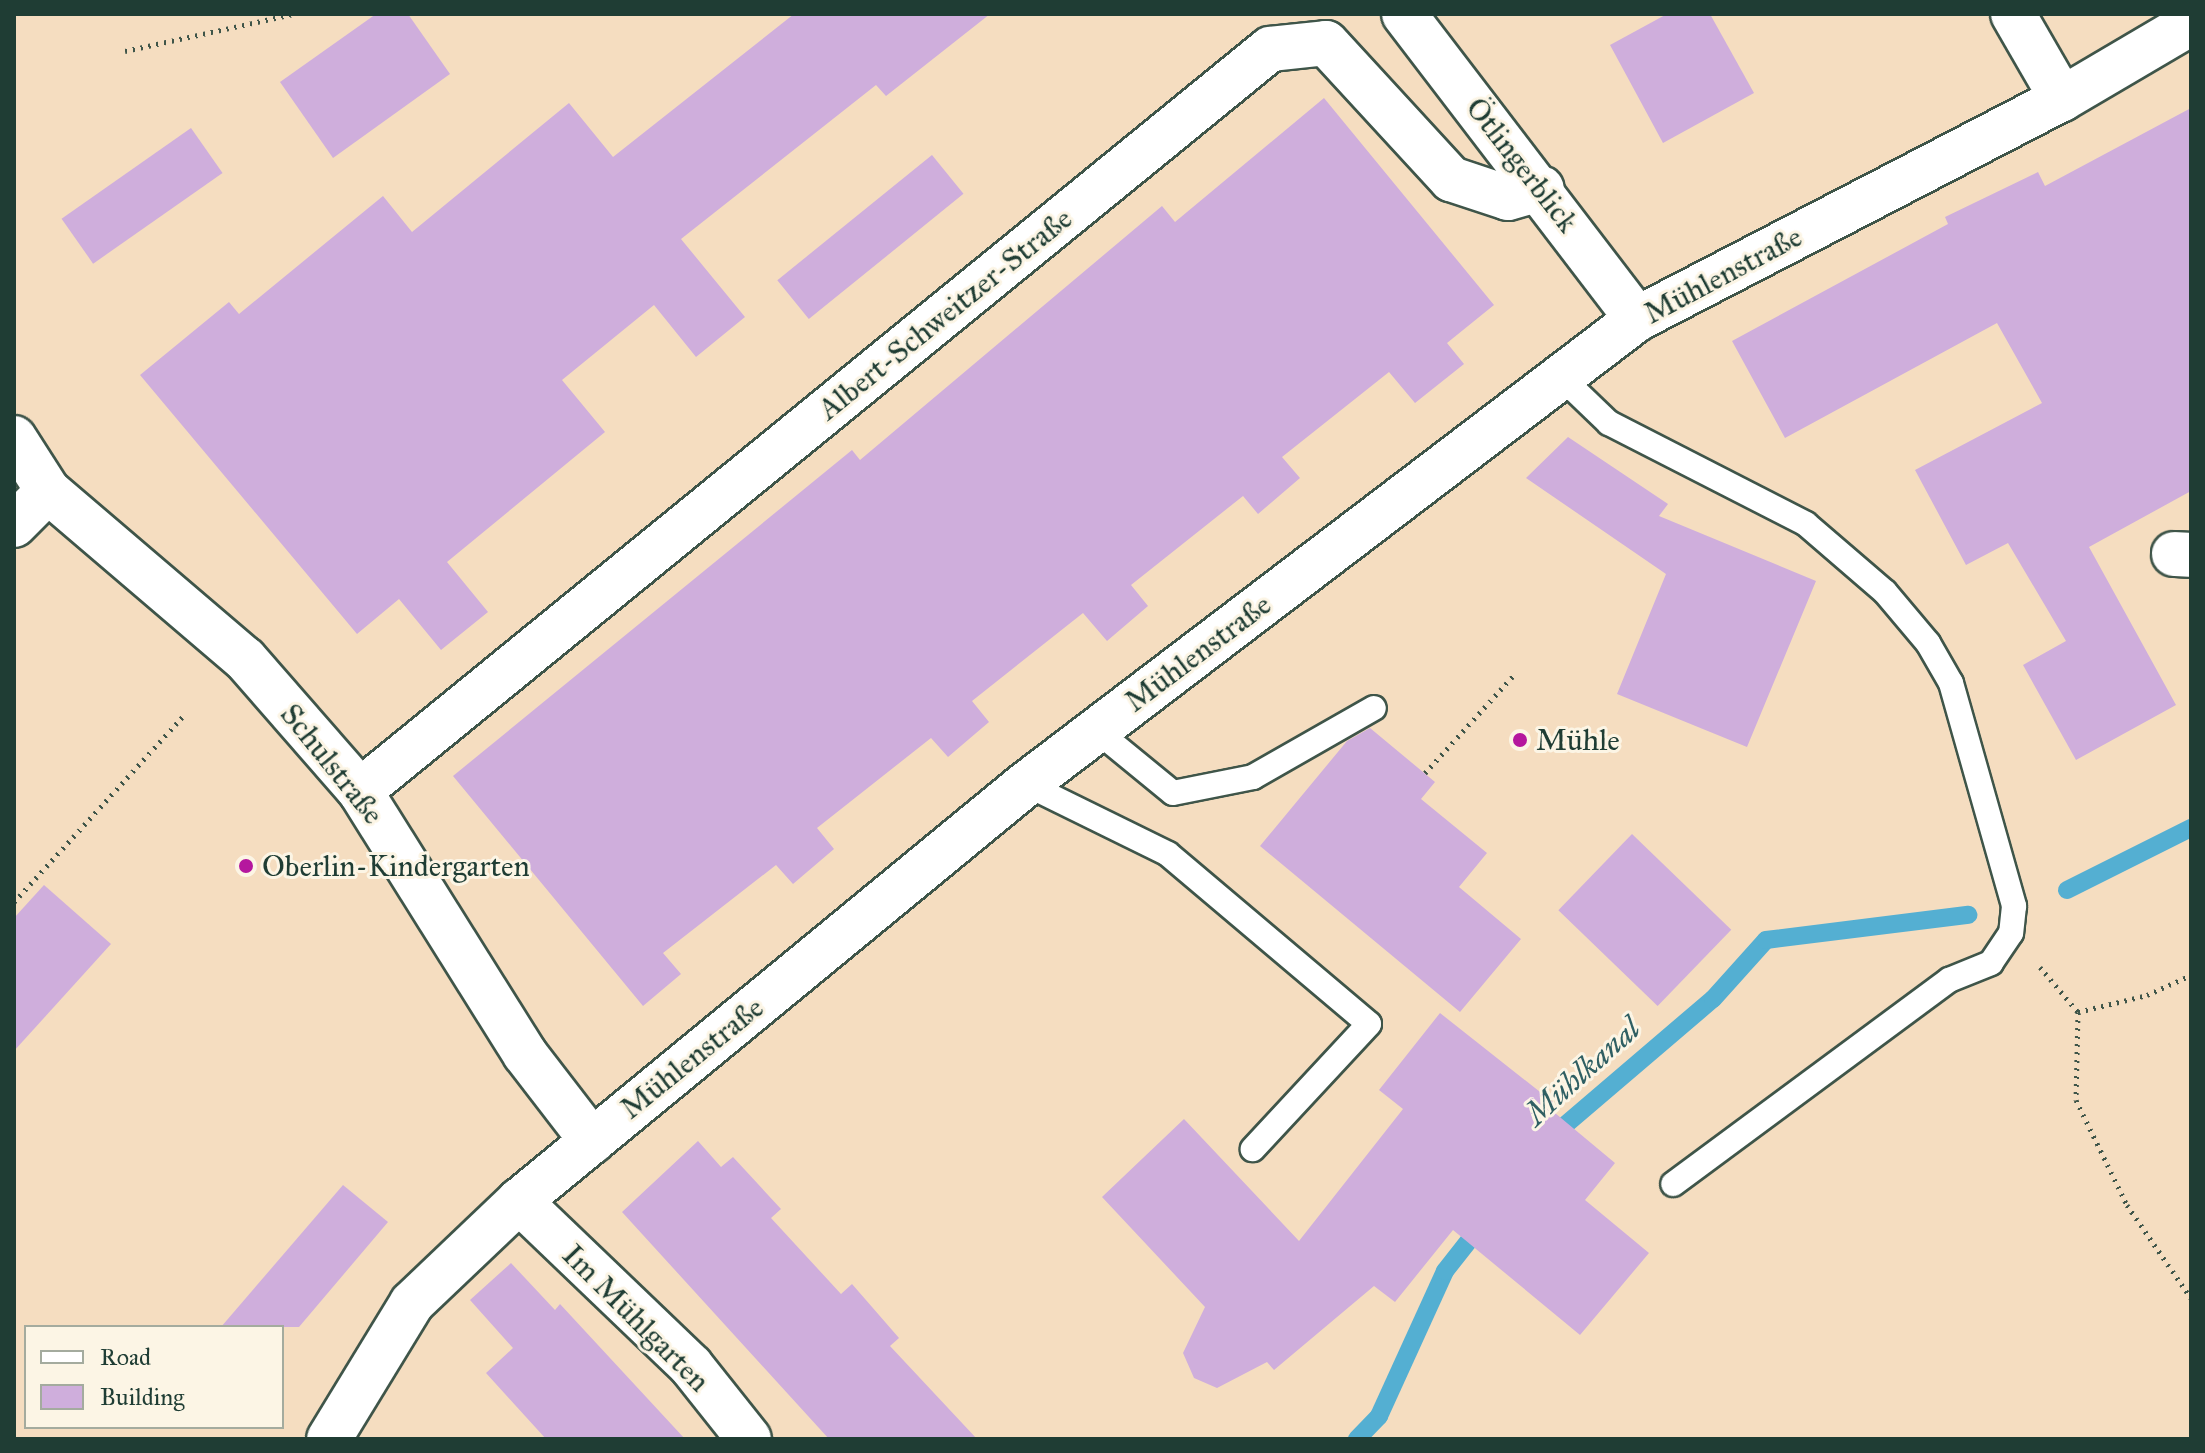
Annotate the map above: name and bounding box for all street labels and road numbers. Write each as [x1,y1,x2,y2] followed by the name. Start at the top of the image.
[1458,90,1586,240] street label: Ötlingerblick
[811,201,1079,427] street label: Albert-Schweitzer-Straße
[1638,218,1808,332] street label: Mühlenstraße
[1118,586,1278,720] street label: Mühlenstraße
[273,697,391,831] street label: Schulstraße
[613,989,771,1127] street label: Mühlenstraße
[555,1237,717,1399] street label: Im Mühlgarten

